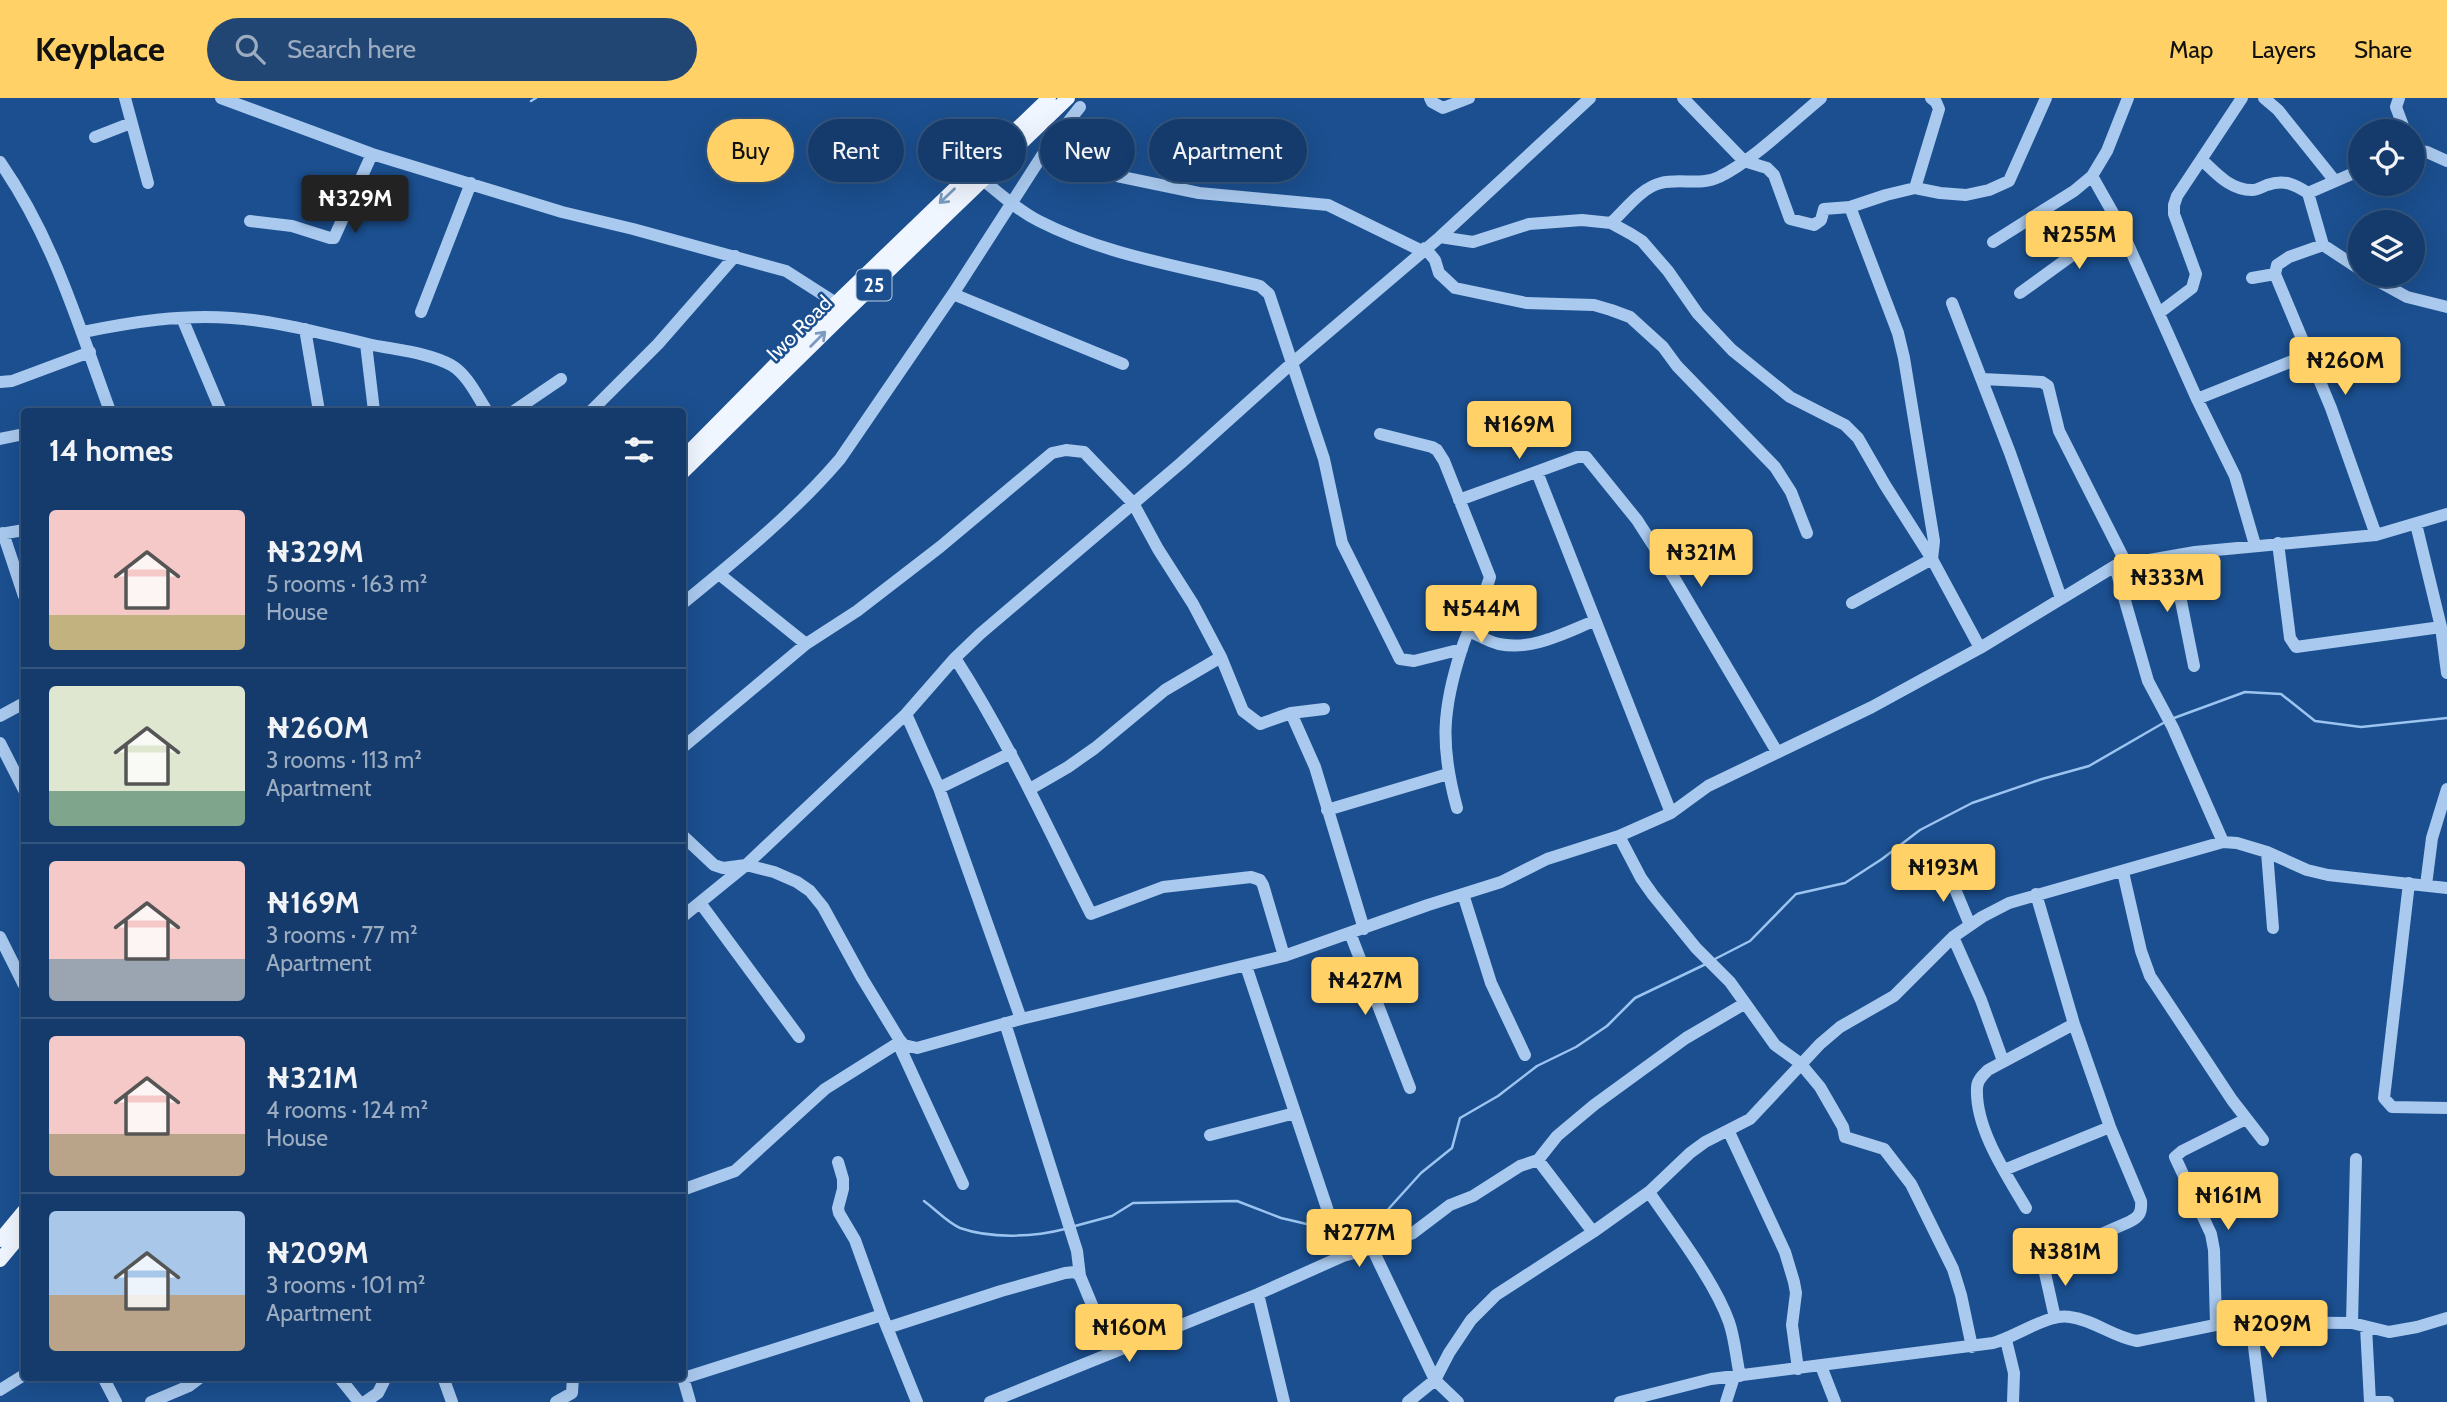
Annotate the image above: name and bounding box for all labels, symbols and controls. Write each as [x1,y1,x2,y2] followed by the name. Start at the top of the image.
[207,18,697,81] search box
[35,29,165,69] text: Keyplace
[231,30,269,68] icon: search
[287,33,416,65] text: Search here
[2169,35,2213,64] text: Map
[2251,35,2316,64] text: Layers
[2354,35,2412,64] text: Share
[707,119,794,182] chip: Buy
[808,119,904,182] chip: Rent
[918,119,1026,182] chip: Filters
[1040,119,1135,182] chip: New
[1149,119,1307,182] chip: Apartment
[2348,119,2425,287] map controls
[2348,119,2425,196] button: locate
[306,176,404,235] pin: ₦329M
[318,184,392,212] text: ₦329M
[939,188,956,205] one-way arrow
[2348,210,2425,287] button: layers
[2030,212,2128,271] pin: ₦255M
[2042,220,2116,248] text: ₦255M
[856,270,892,300] road number: 25
[761,290,837,366] street label: Iwo Road
[809,331,826,348] one-way arrow
[2296,338,2394,397] pin: ₦260M
[2305,346,2385,374] text: ₦260M
[1470,402,1568,461] pin: ₦169M
[1483,410,1555,438] text: ₦169M
[620,431,658,469] icon: filters
[49,432,173,469] text: 14 homes
[1652,530,1750,589] pin: ₦321M
[266,533,364,570] text: ₦329M
[105,538,189,622] icon: home
[1666,538,1736,566] text: ₦321M
[2118,554,2216,614] pin: ₦333M
[2130,563,2204,591] text: ₦333M
[266,570,427,598] text: 5 rooms · 163 m²
[1432,586,1530,645] pin: ₦544M
[1442,594,1520,622] text: ₦544M
[266,598,328,626] text: House
[266,709,369,746] text: ₦260M
[105,714,189,798] icon: home
[266,746,422,774] text: 3 rooms · 113 m²
[266,774,371,802] text: Apartment
[1894,844,1992,904] pin: ₦193M
[1907,853,1979,881] text: ₦193M
[266,884,360,921] text: ₦169M
[105,889,189,973] icon: home
[266,921,418,949] text: 3 rooms · 77 m²
[266,949,371,977] text: Apartment
[1316,958,1414,1017] pin: ₦427M
[1327,966,1403,994] text: ₦427M
[266,1059,358,1096] text: ₦321M
[105,1064,189,1148] icon: home
[266,1096,428,1124] text: 4 rooms · 124 m²
[266,1124,328,1152] text: House
[2179,1172,2277,1232] pin: ₦161M
[2194,1181,2262,1209] text: ₦161M
[1310,1210,1408,1269] pin: ₦277M
[1323,1218,1395,1246] text: ₦277M
[2016,1228,2114,1288] pin: ₦381M
[266,1234,369,1271] text: ₦209M
[2029,1237,2101,1265] text: ₦381M
[105,1239,189,1323] icon: home
[266,1271,425,1299] text: 3 rooms · 101 m²
[266,1299,371,1327] text: Apartment
[2223,1300,2321,1360] pin: ₦209M
[1080,1304,1178,1364] pin: ₦160M
[2233,1309,2311,1337] text: ₦209M
[1091,1313,1167,1341] text: ₦160M

